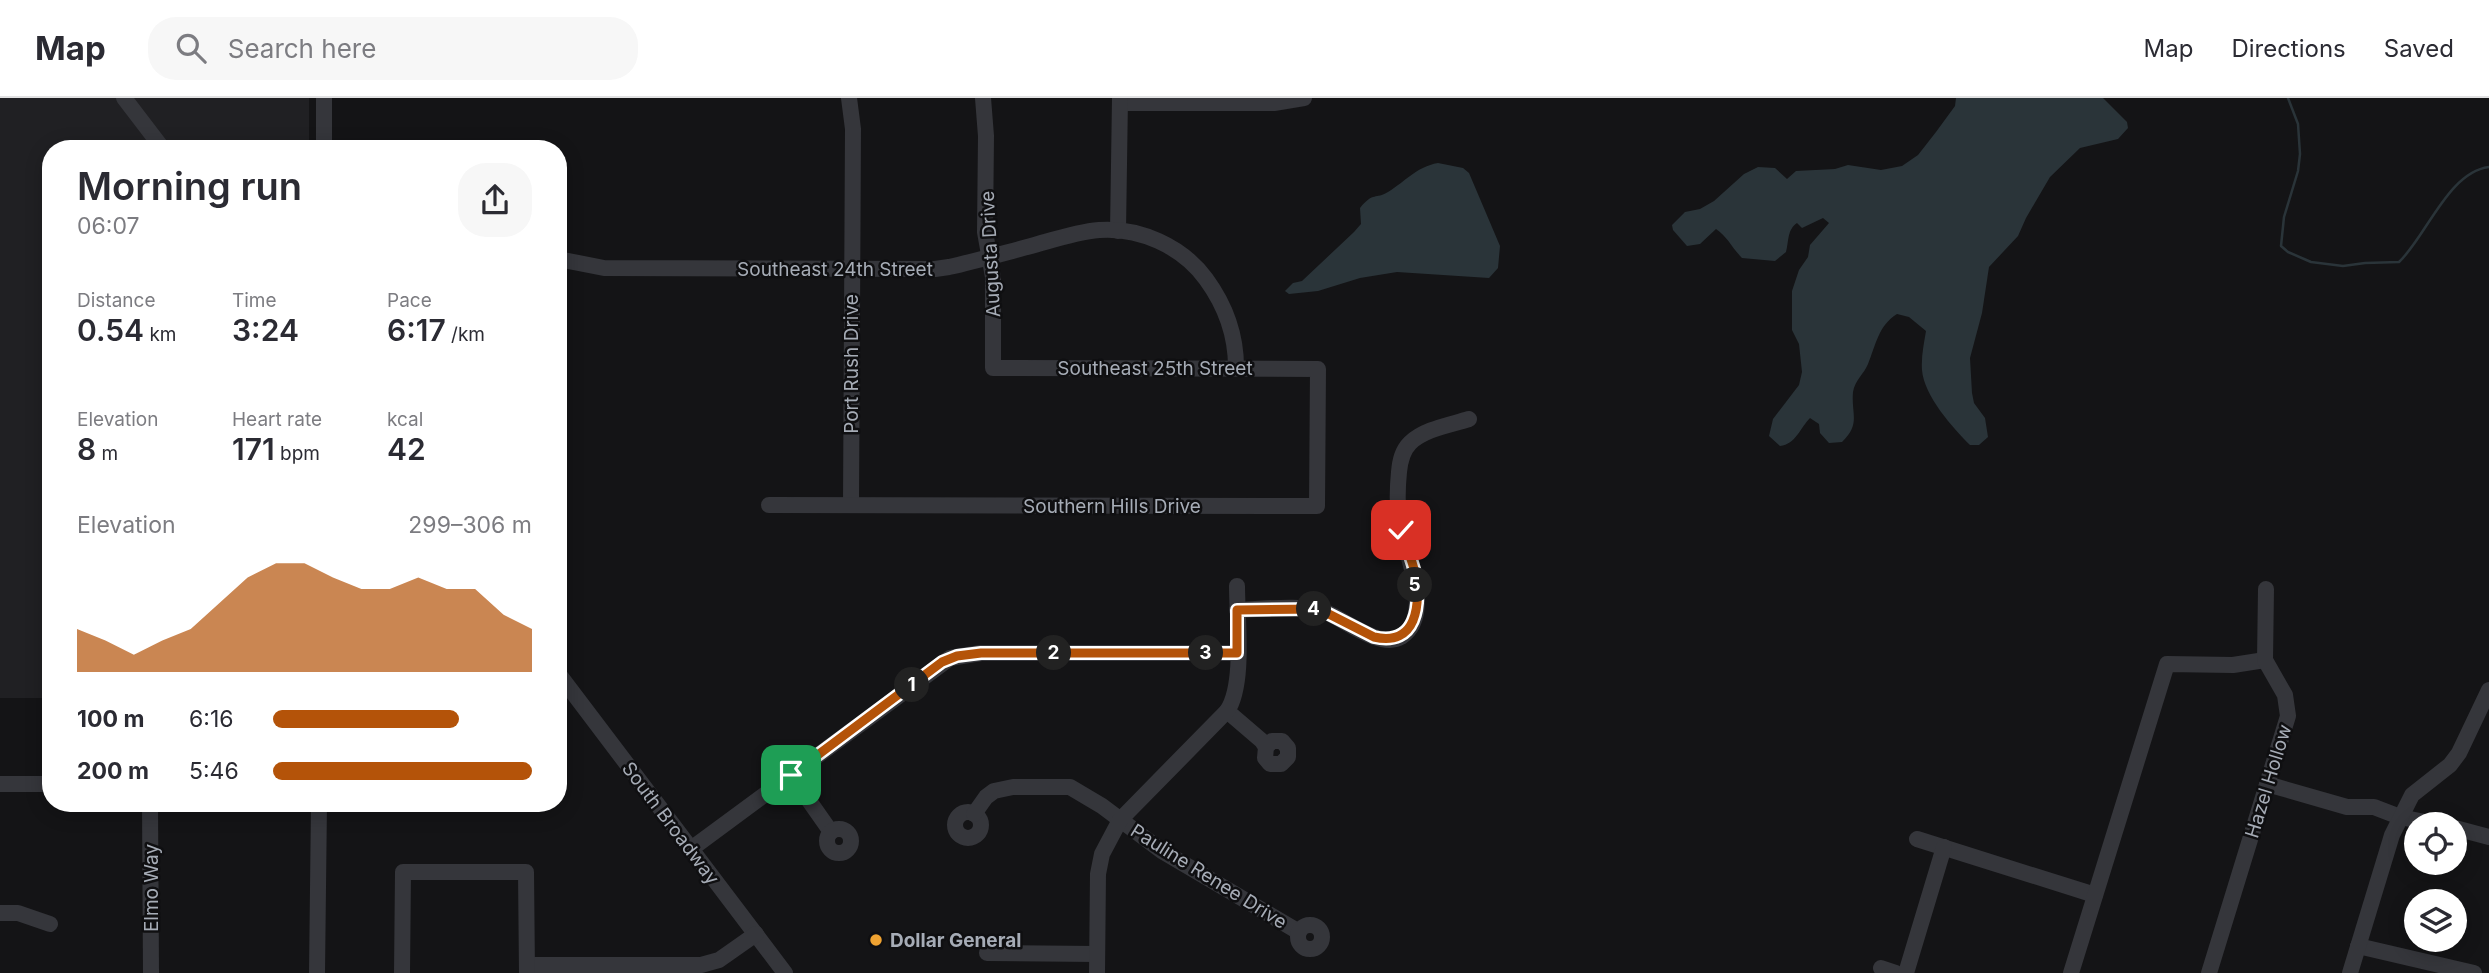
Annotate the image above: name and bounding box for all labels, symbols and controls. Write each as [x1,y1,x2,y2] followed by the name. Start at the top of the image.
[148,17,638,80] search box
[35,28,106,68] text: Map
[172,29,210,67] icon: search
[228,33,376,64] text: Search here
[2144,34,2193,63] text: Map
[2231,34,2346,63] text: Directions
[2384,34,2454,63] text: Saved
[77,163,302,209] text: Morning run
[458,163,532,237] button: share
[976,190,1005,318] street label: Augusta Drive
[77,212,139,240] text: 06:07
[737,258,933,281] street label: Southeast 24th Street
[77,289,155,312] text: Distance
[232,289,277,312] text: Time
[387,289,432,312] text: Pace
[840,294,863,434] street label: Port Rush Drive
[77,312,144,348] text: 0.54
[232,312,299,348] text: 3:24
[387,312,446,348] text: 6:17
[144,323,177,346] text: km
[446,323,485,346] text: /km
[1057,357,1253,380] street label: Southeast 25th Street
[77,408,158,431] text: Elevation
[232,408,322,431] text: Heart rate
[387,408,423,431] text: kcal
[77,431,96,467] text: 8
[232,431,275,467] text: 171
[387,431,426,467] text: 42
[96,442,118,465] text: m
[275,442,320,465] text: bpm
[1023,495,1201,518] street label: Southern Hills Drive
[1371,500,1431,560] pin
[77,511,176,539] text: Elevation
[408,511,532,539] text: 299–306 m
[1382,511,1420,549] icon: check
[1398,568,1432,602] pin: 5
[1408,573,1421,596] text: 5
[1296,592,1332,626] pin: 4
[1307,597,1320,620] text: 4
[1036,636,1072,670] pin: 2
[1188,636,1224,670] pin: 3
[1048,641,1059,664] text: 2
[1199,641,1212,664] text: 3
[894,668,930,702] pin: 1
[907,673,916,696] text: 1
[77,705,144,733] text: 100 m
[189,705,234,733] text: 6:16
[2240,722,2297,841] street label: Hazel Hollow
[761,745,821,805] pin
[772,756,810,794] icon: arrive
[77,757,149,785] text: 200 m
[189,757,239,785] text: 5:46
[617,758,724,889] street label: South Broadway
[2404,812,2467,952] map controls
[2404,812,2467,875] button: locate
[1126,819,1291,934] street label: Pauline Renee Drive
[140,844,163,932] street label: Elmo Way
[2404,889,2467,952] button: layers
[890,929,1021,952] place label: Dollar General
[868,932,884,948] marker: Dollar General

